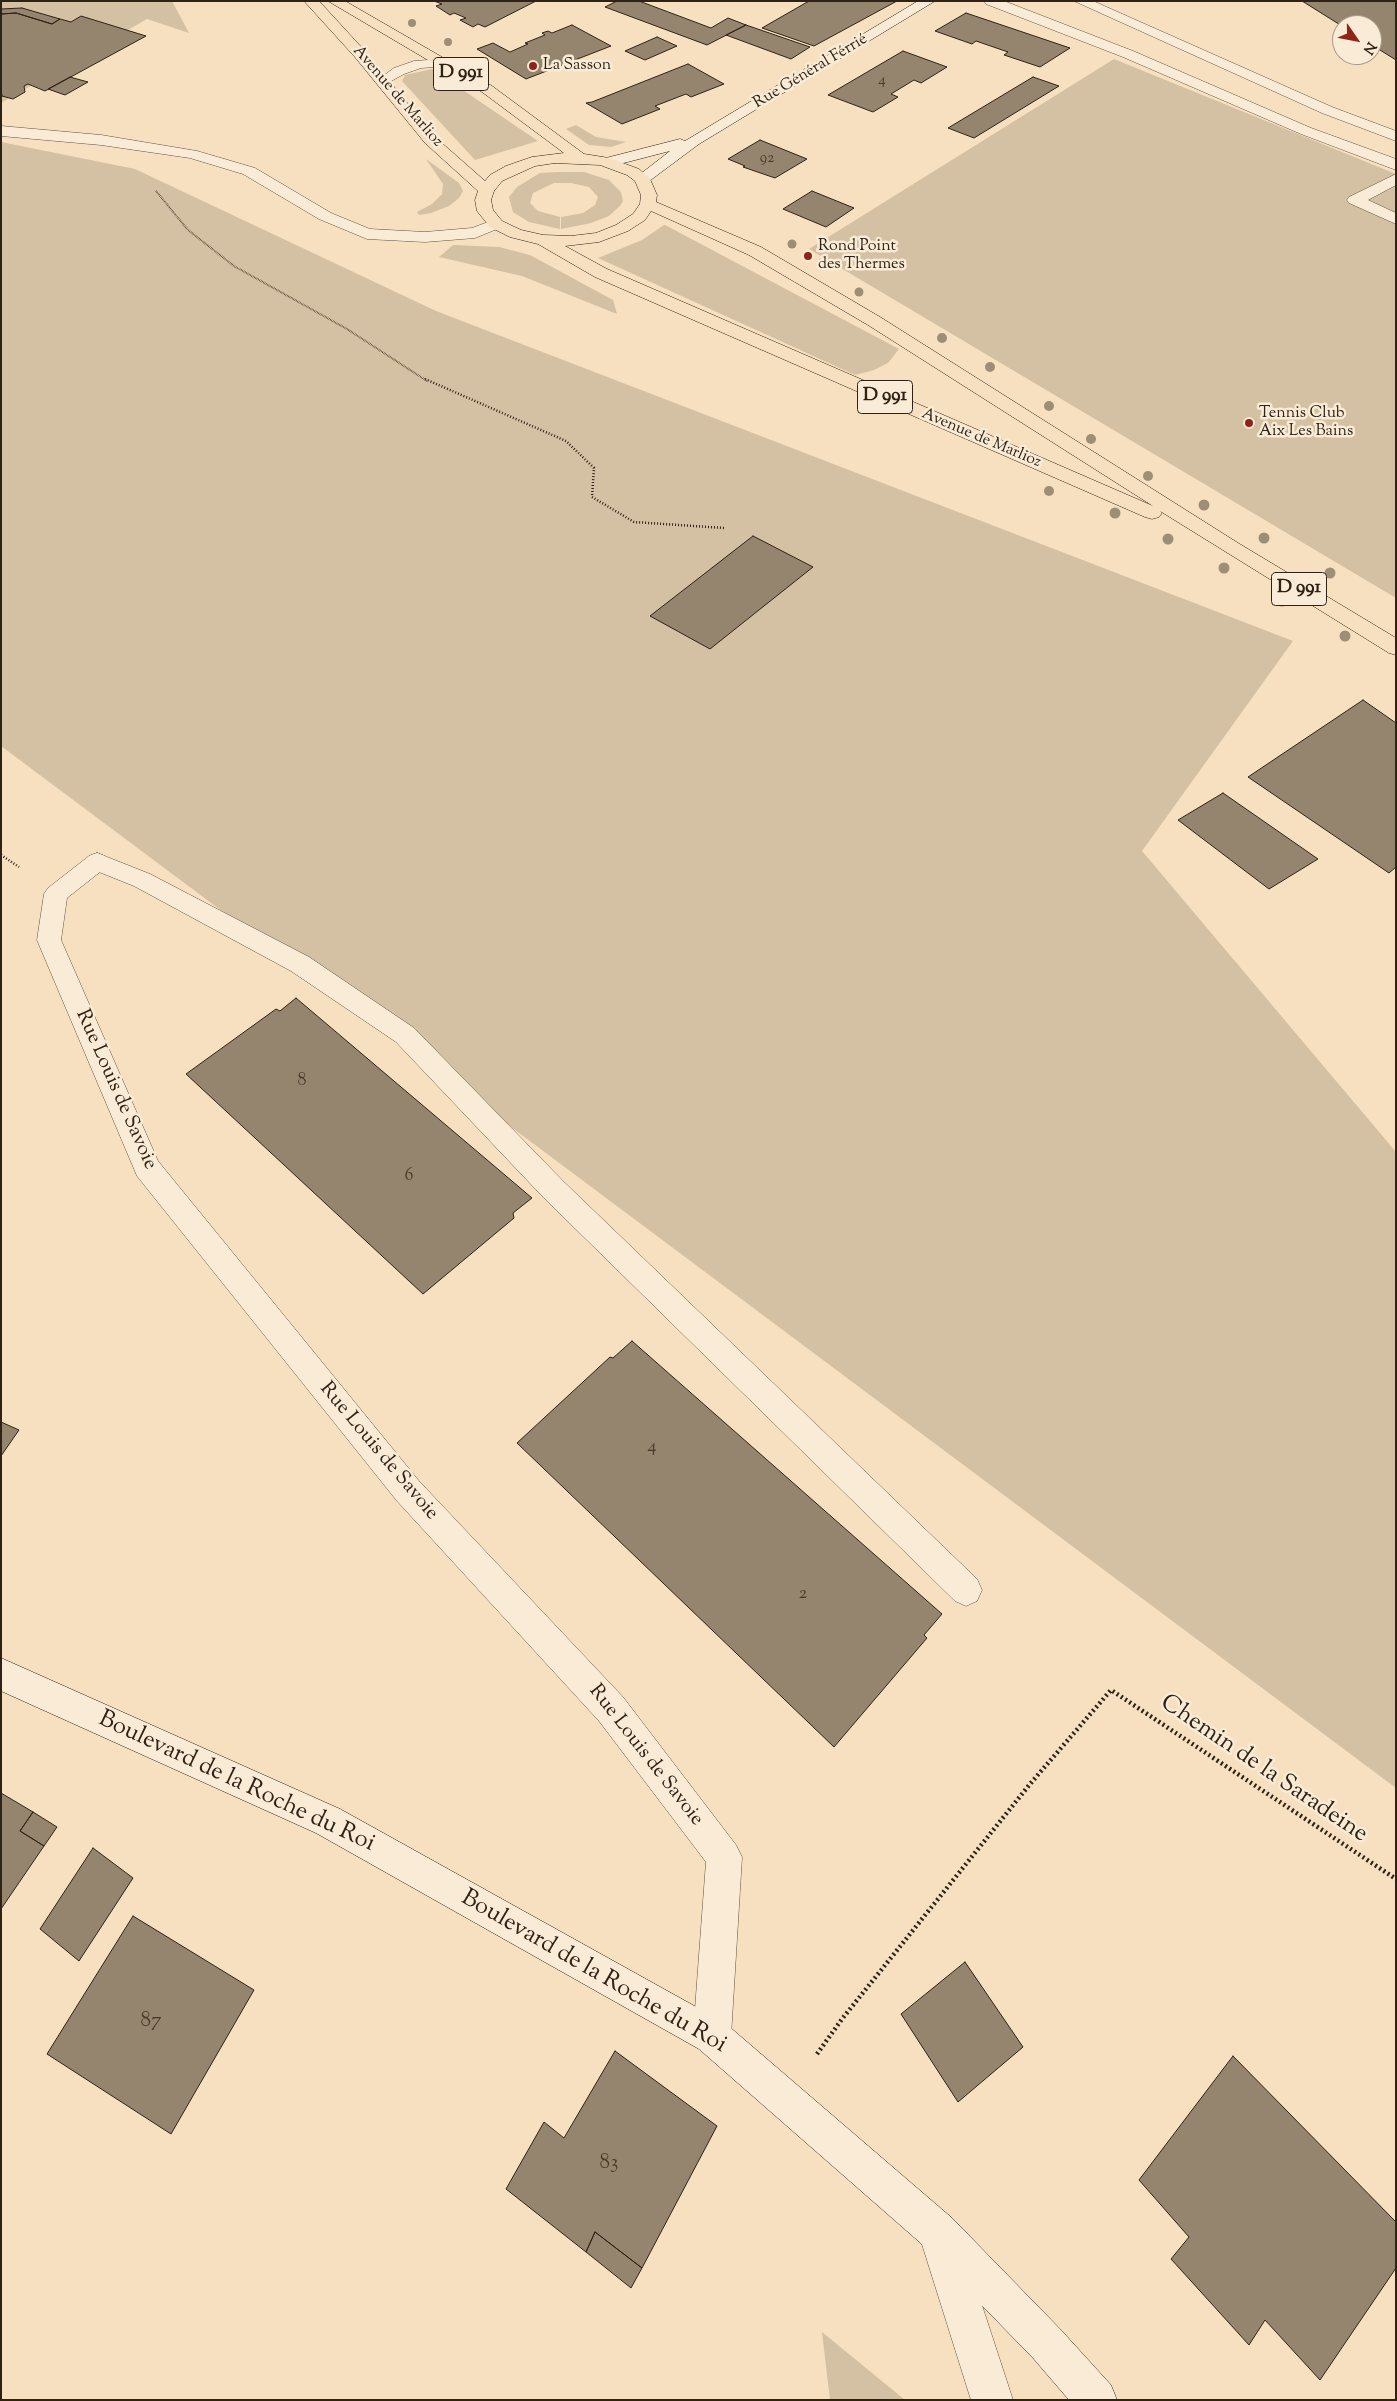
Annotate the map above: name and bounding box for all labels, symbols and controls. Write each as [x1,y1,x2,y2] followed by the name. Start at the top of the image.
[1332,15,1382,65] north arrow
[750,30,872,114] street label: Rue Général Férrié
[1357,37,1380,58] text: N
[348,42,446,152] street label: Avenue de Marlioz
[543,56,611,76] place label: La Sasson
[434,58,488,90] road number: D 991
[527,60,539,72] marker: La Sasson
[878,72,886,90] house number: 4
[760,150,774,168] house number: 92
[818,237,905,275] place label: Rond Point des Thermes
[802,250,814,262] marker: Rond Point des Thermes
[858,381,912,414] road number: D 991
[1259,404,1353,442] place label: Tennis Club Aix Les Bains
[918,405,1044,473] street label: Avenue de Marlioz
[1243,417,1255,429] marker: Tennis Club Aix Les Bains
[1272,572,1326,606] road number: D 991
[69,1006,161,1174] street label: Rue Louis de Savoie
[298,1071,306,1093] house number: 8
[405,1166,413,1188] house number: 6
[313,1378,443,1526] street label: Rue Louis de Savoie
[647,1437,657,1459] house number: 4
[799,1584,807,1606] house number: 2
[582,1681,708,1831] street label: Rue Louis de Savoie
[1154,1690,1372,1850] street label: Chemin de la Saradeine
[93,1706,379,1860] street label: Boulevard de la Roche du Roi
[455,1885,731,2061] street label: Boulevard de la Roche du Roi
[140,2009,162,2035] house number: 87
[600,2151,618,2177] house number: 83

